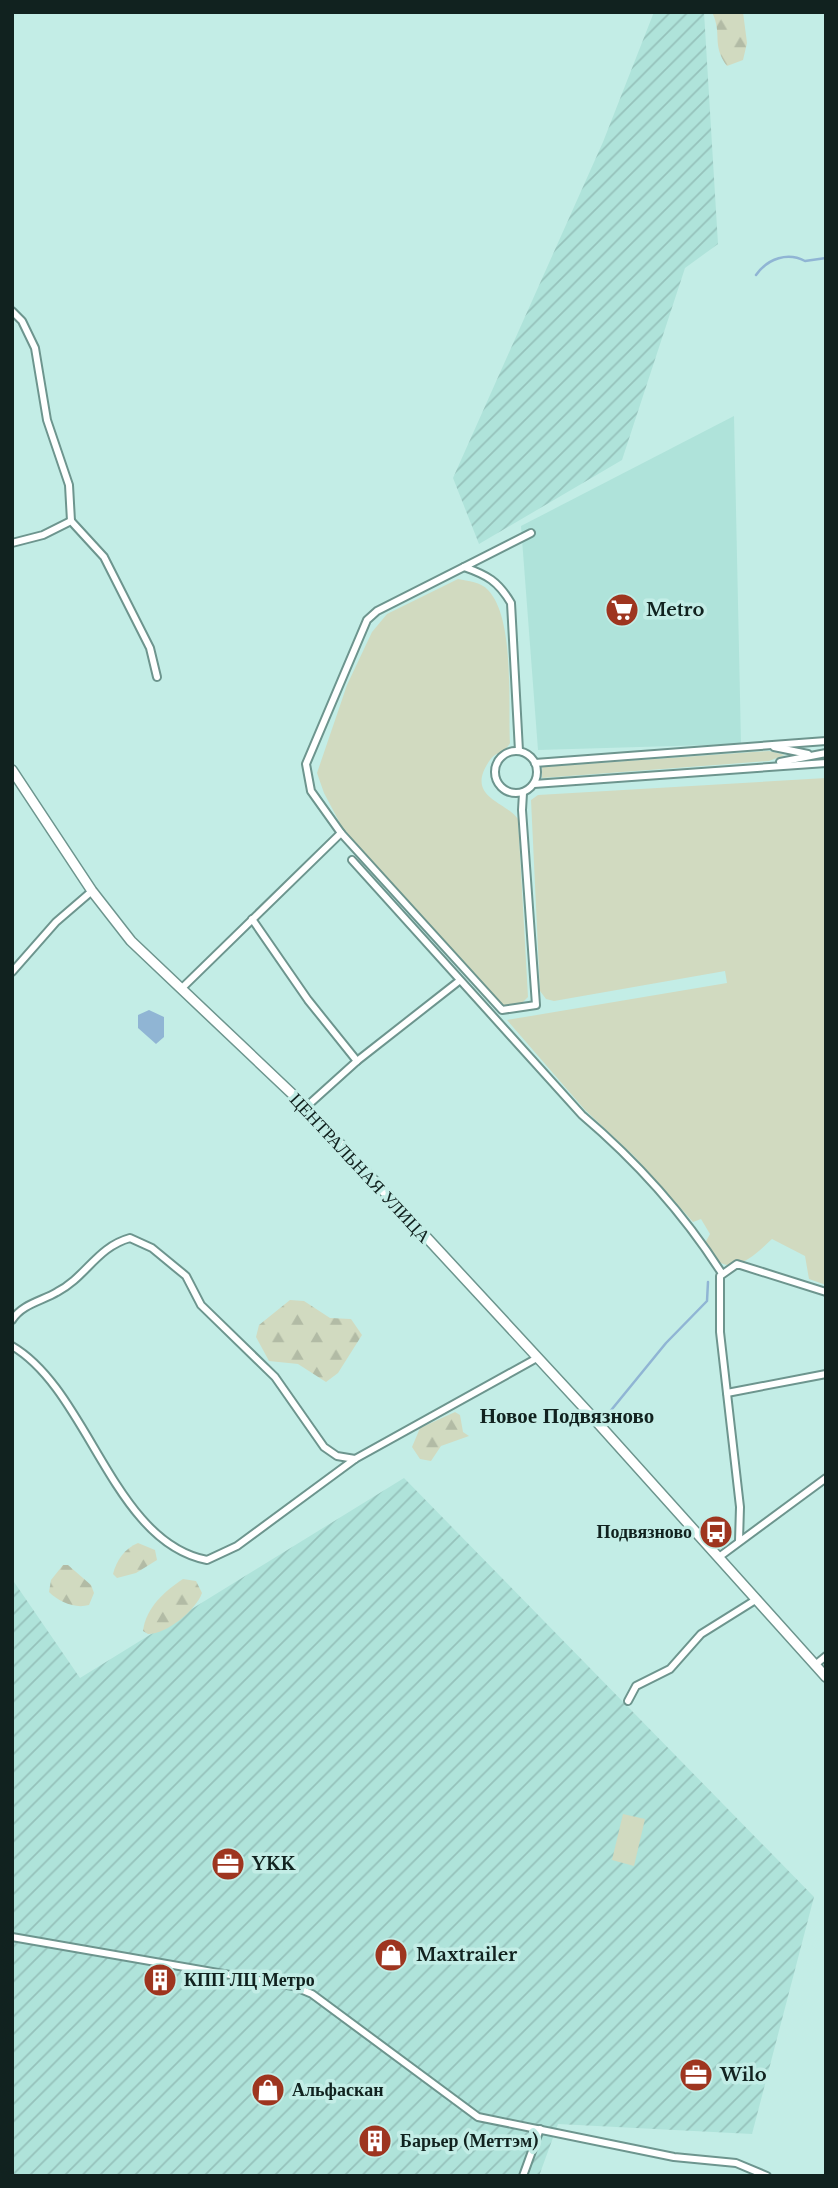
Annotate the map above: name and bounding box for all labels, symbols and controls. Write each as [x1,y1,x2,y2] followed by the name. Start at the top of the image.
[603,591,641,629] supermarket icon: Metro
[646,599,704,621] place label: Metro
[285,1089,435,1247] street label: ЦЕНТРАЛЬНАЯ УЛИЦА
[480,1403,654,1429] district label: Новое Подвязново
[697,1513,735,1551] bus stop icon: Подвязново
[596,1521,692,1543] place label: Подвязново
[209,1845,247,1883] office icon: YKK
[251,1853,296,1875] place label: YKK
[372,1936,410,1974] shop icon: Maxtrailer
[416,1944,517,1966] place label: Maxtrailer
[141,1961,179,1999] building icon: КПП ЛЦ Метро
[184,1969,315,1991] place label: КПП ЛЦ Метро
[677,2056,715,2094] office icon: Wilo
[719,2064,767,2086] place label: Wilo
[249,2071,287,2109] shop icon: Альфаскан
[292,2079,384,2101] place label: Альфаскан
[356,2122,394,2160] building icon: Барьер (Меттэм)
[400,2130,538,2152] place label: Барьер (Меттэм)

